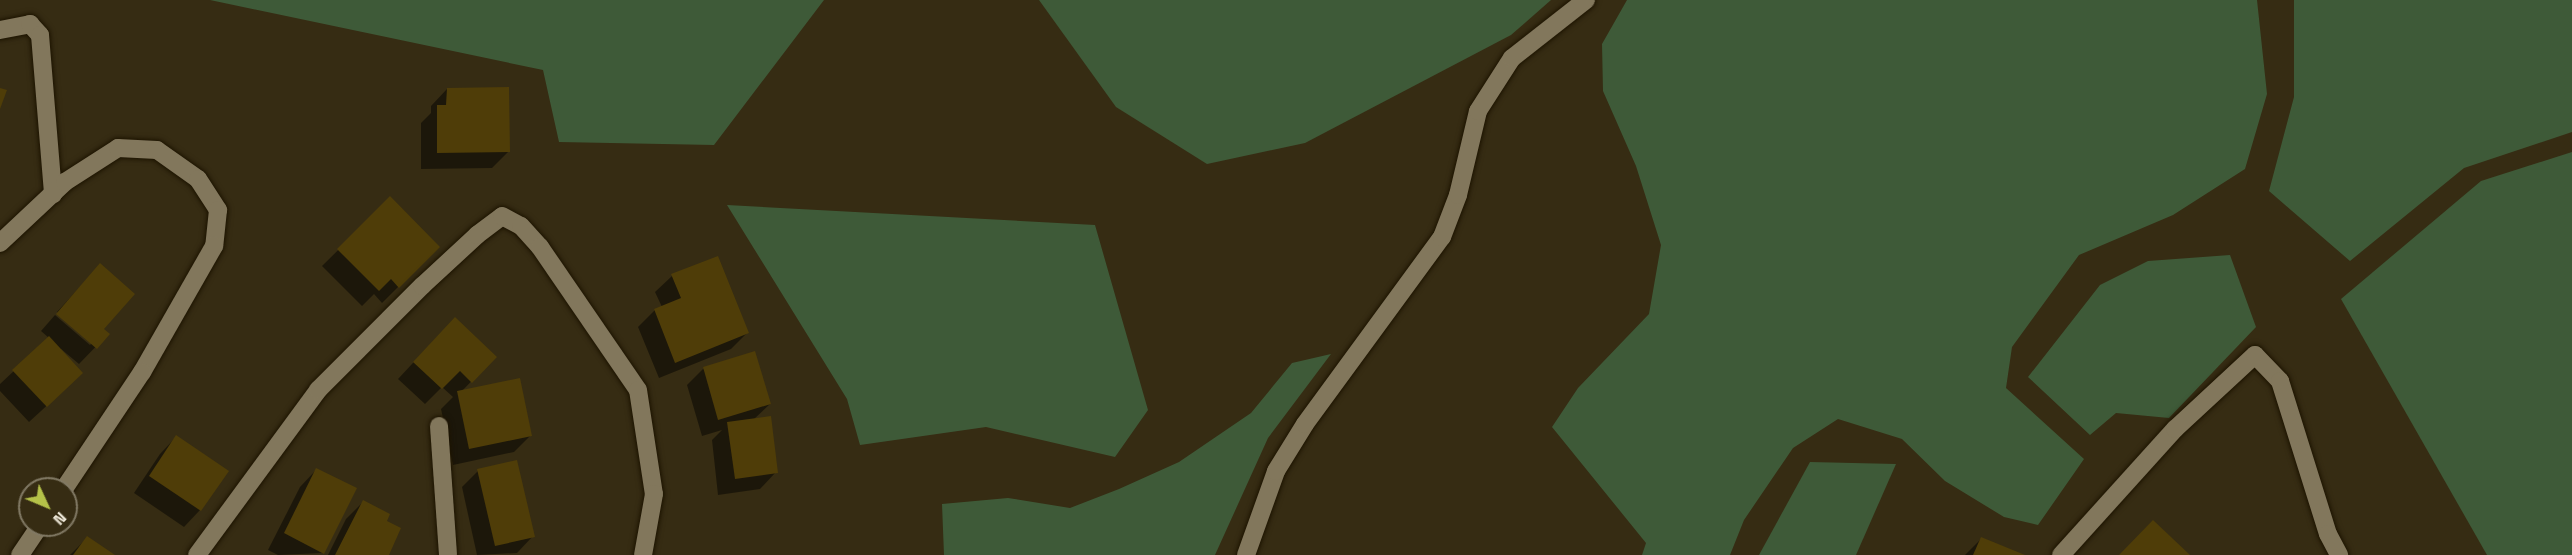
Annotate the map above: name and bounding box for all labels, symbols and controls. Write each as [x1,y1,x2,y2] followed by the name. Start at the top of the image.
[18,477,78,537] north arrow
[49,507,71,530] text: N

